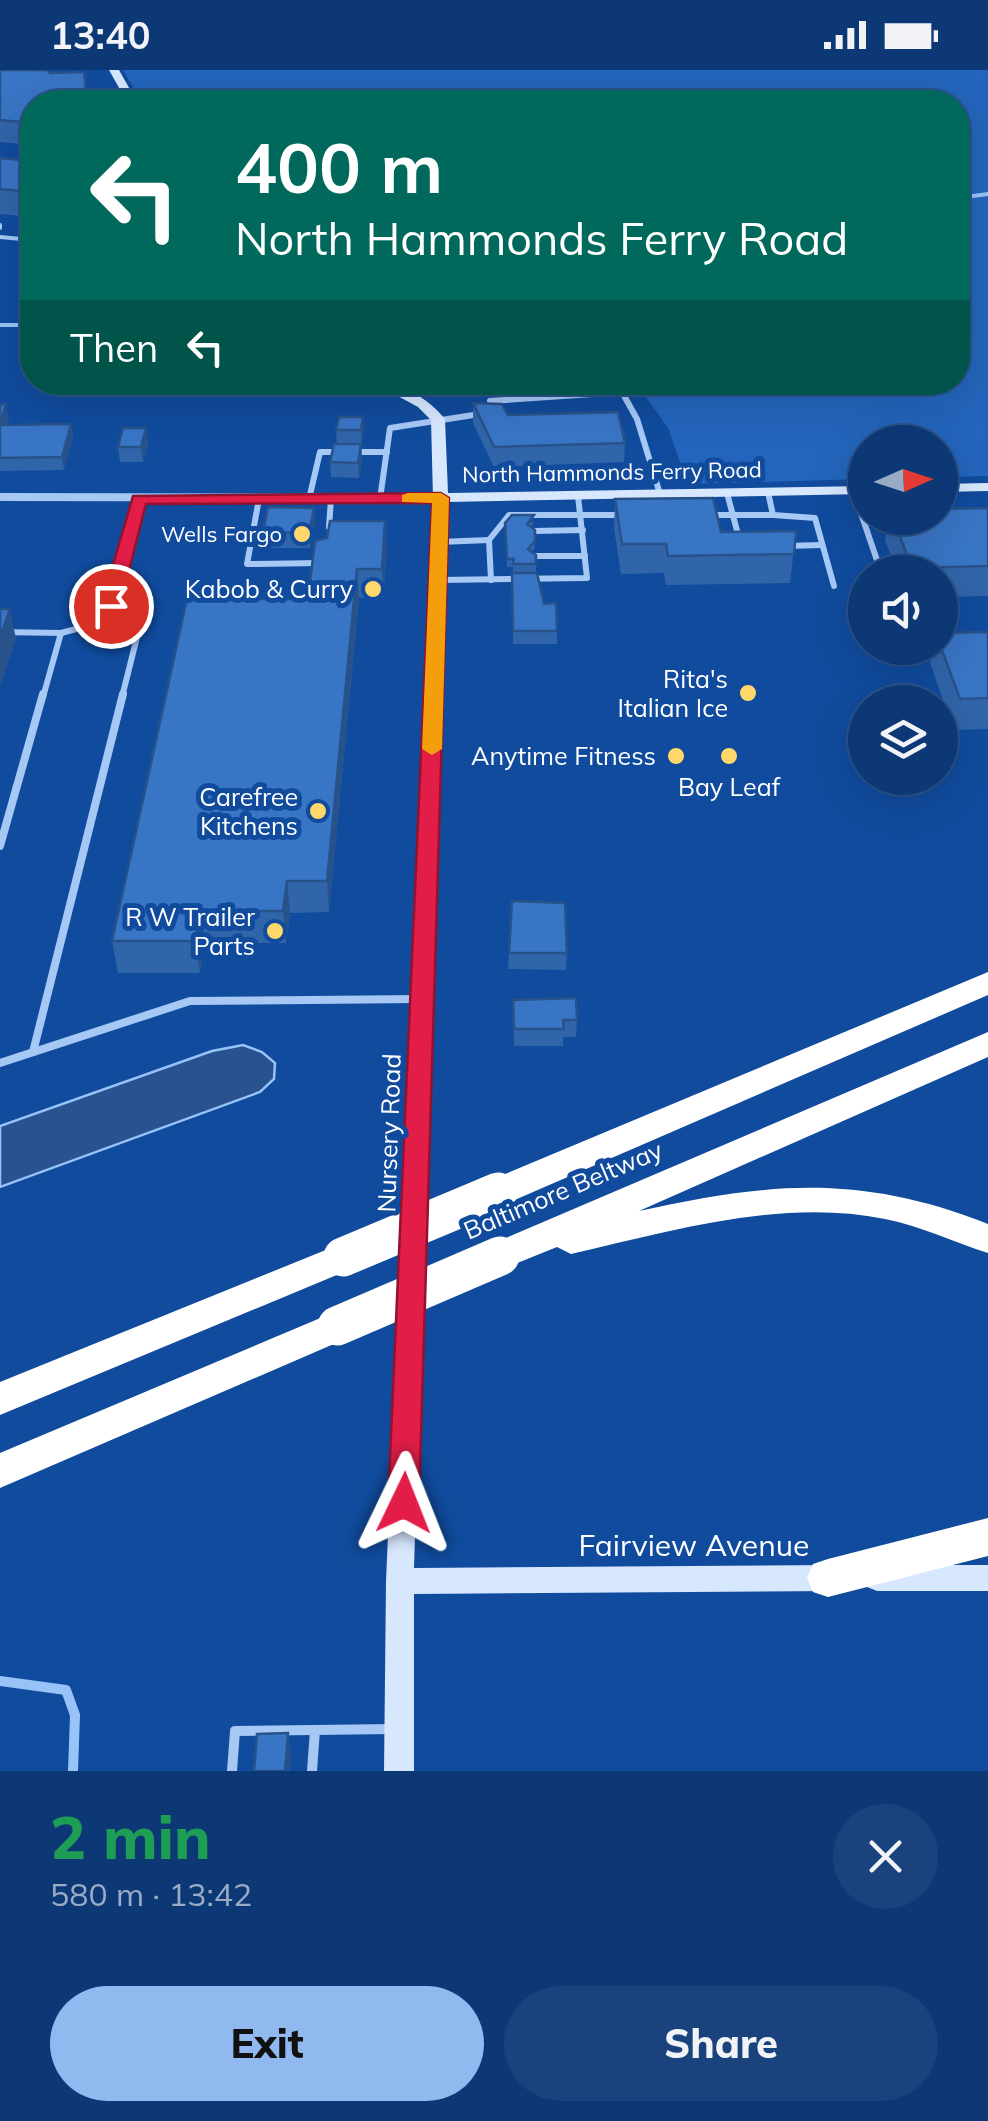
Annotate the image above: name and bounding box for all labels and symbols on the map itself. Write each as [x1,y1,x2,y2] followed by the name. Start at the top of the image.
[848,425,958,535] north arrow
[462,455,762,489] street label: North Hammonds Ferry Road
[161,520,282,548] place label: Wells Fargo
[291,523,313,545] marker: Wells Fargo
[69,564,154,649] pin
[185,573,353,604] place label: Kabob & Curry
[362,578,384,600] marker: Kabob & Curry
[617,663,728,723] place label: Rita's Italian Ice
[737,682,759,704] marker: Rita's Italian Ice
[471,740,656,771] place label: Anytime Fitness
[665,745,687,767] marker: Anytime Fitness
[718,745,740,767] marker: Bay Leaf
[678,771,781,802] place label: Bay Leaf
[199,781,298,841] place label: Carefree Kitchens
[307,800,329,822] marker: Carefree Kitchens
[125,901,255,961] place label: R W Trailer Parts
[264,920,286,942] marker: R W Trailer Parts
[370,1053,407,1213] street label: Nursery Road
[459,1134,667,1245] street label: Baltimore Beltway
[352,1451,456,1555] position arrow
[579,1526,809,1564] street label: Fairview Avenue

